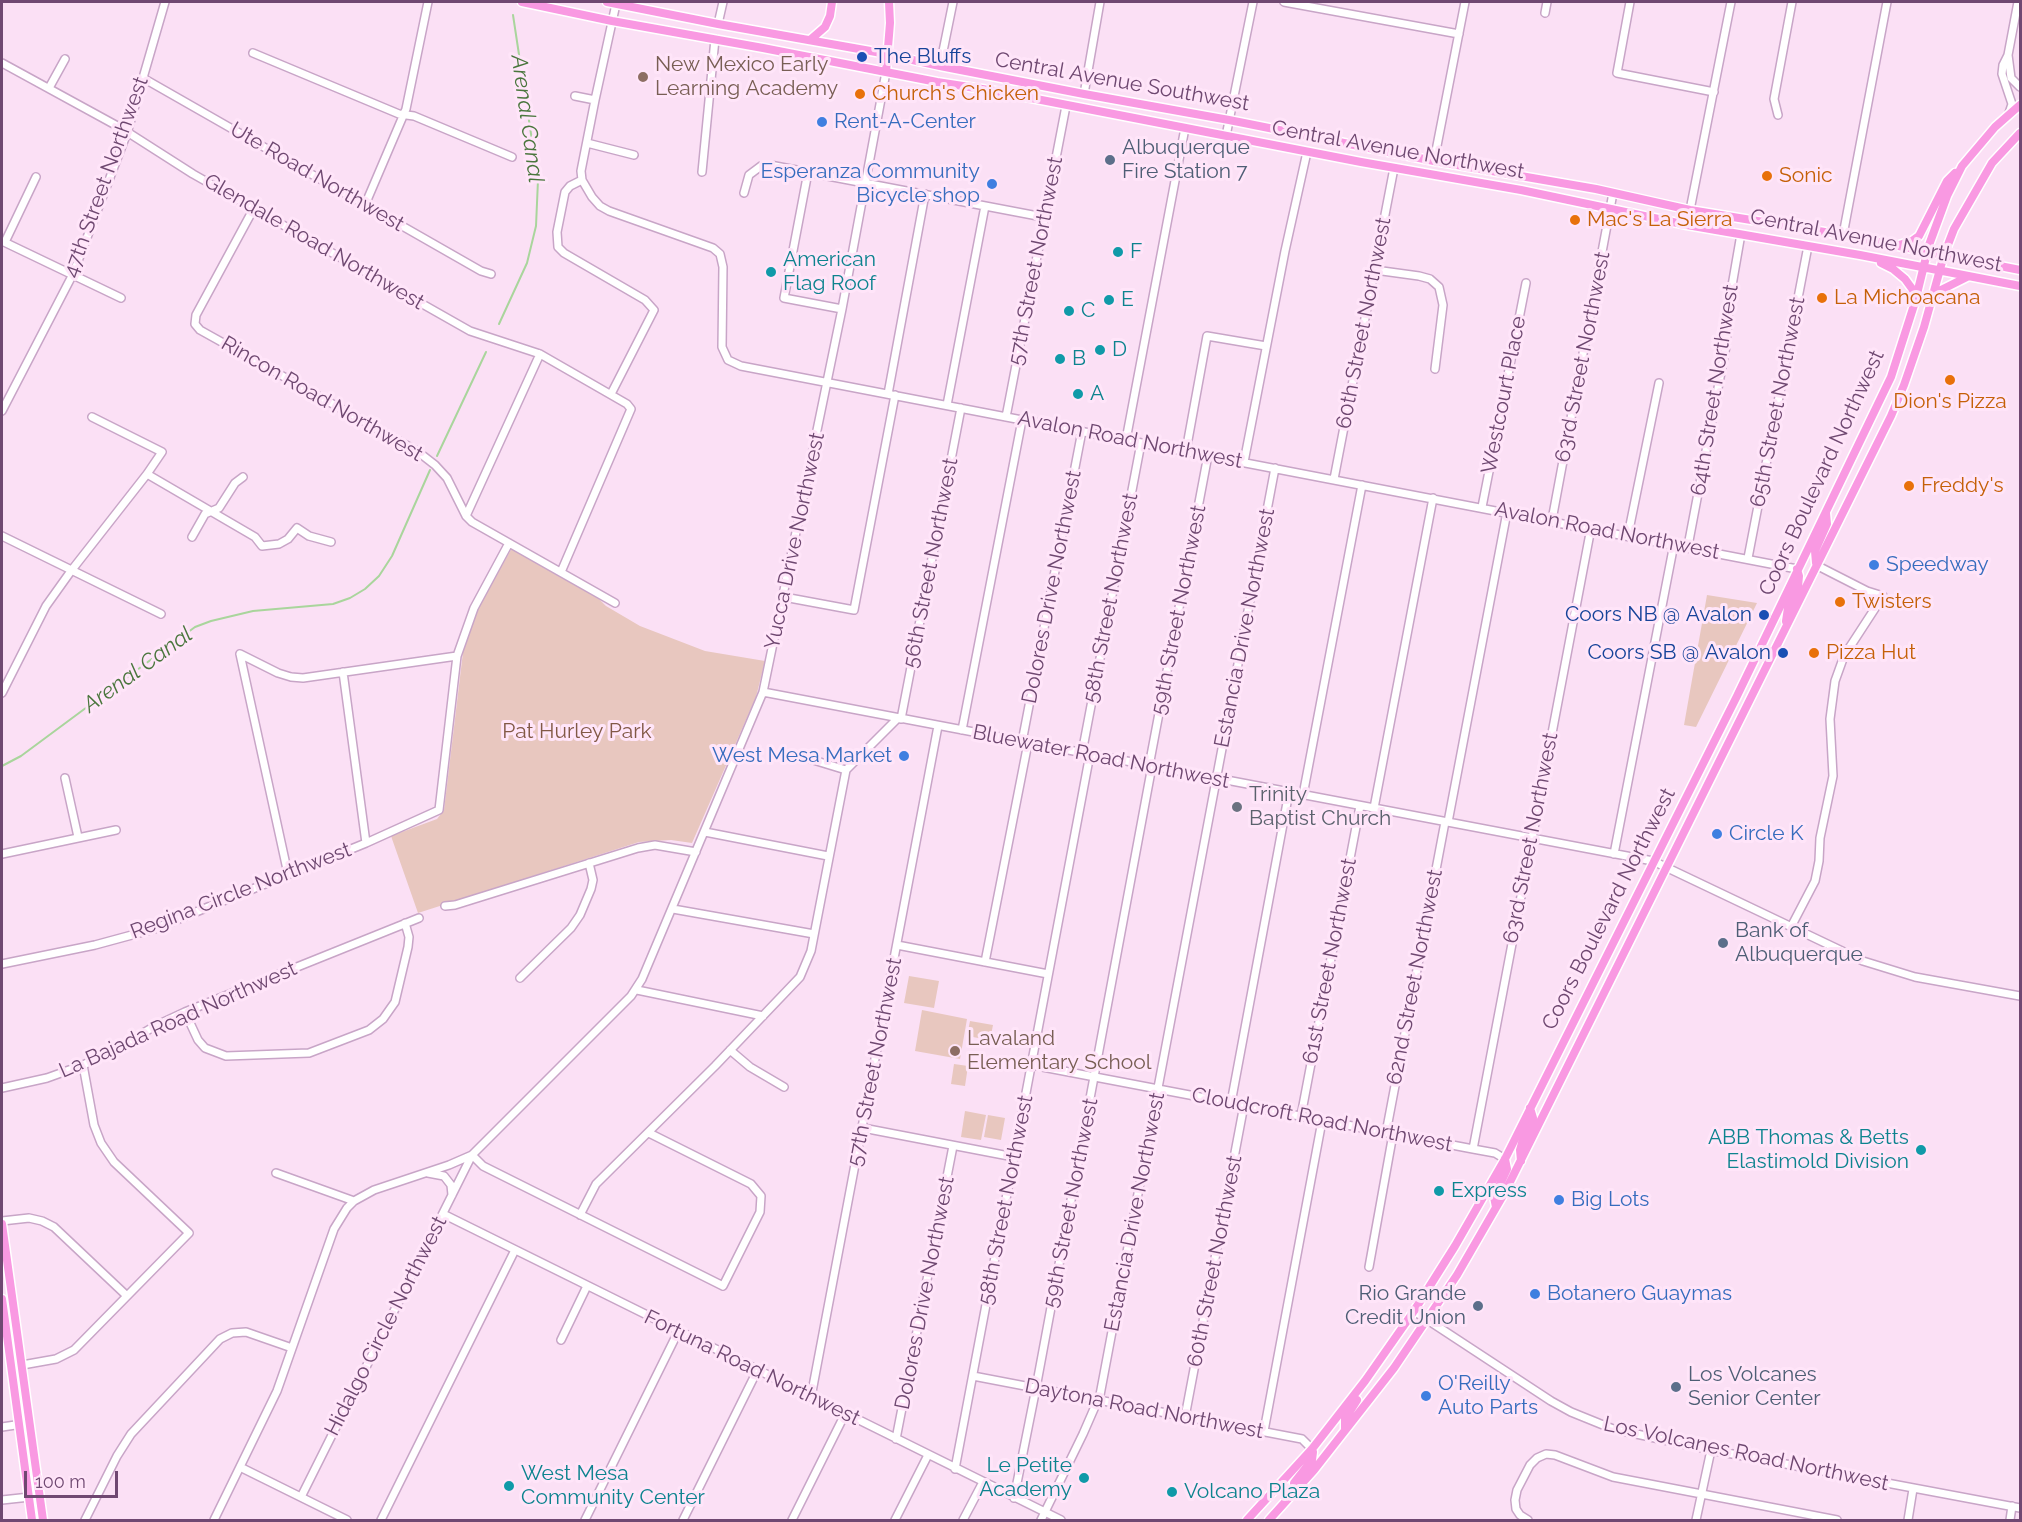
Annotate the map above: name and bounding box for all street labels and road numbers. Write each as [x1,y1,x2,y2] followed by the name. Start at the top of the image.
[993,47,1251,117] street label: Central Avenue Southwest
[58,73,154,281] street label: 47th Street Northwest
[1270,115,1526,185] street label: Central Avenue Northwest
[225,117,409,237] street label: Ute Road Northwest
[1003,155,1069,367] street label: 57th Street Northwest
[199,169,429,315] street label: Glendale Road Northwest
[1748,204,2004,278] street label: Central Avenue Northwest
[1331,215,1397,431] street label: 60th Street Northwest
[1550,250,1616,464] street label: 63rd Street Northwest
[1686,283,1744,497] street label: 64th Street Northwest
[1745,295,1811,509] street label: 65th Street Northwest
[1476,314,1532,476] street label: Westcourt Place
[217,331,427,467] street label: Rincon Road Northwest
[1754,346,1890,600] street label: Coors Boulevard Northwest
[1015,406,1245,474] street label: Avalon Road Northwest
[760,430,830,652] street label: Yucca Drive Northwest
[898,456,964,670] street label: 56th Street Northwest
[1017,468,1087,706] street label: Dolores Drive Northwest
[1078,491,1144,705] street label: 58th Street Northwest
[1492,497,1722,565] street label: Avalon Road Northwest
[1146,503,1212,717] street label: 59th Street Northwest
[1209,506,1281,750] street label: Estancia Drive Northwest
[970,720,1232,794] street label: Bluewater Road Northwest
[1498,731,1564,945] street label: 63rd Street Northwest
[1537,784,1681,1034] street label: Coors Boulevard Northwest
[127,837,355,945] street label: Regina Circle Northwest
[1298,856,1362,1066] street label: 61st Street Northwest
[1382,867,1448,1087] street label: 62nd Street Northwest
[55,956,301,1084] street label: La Bajada Road Northwest
[842,956,908,1168] street label: 57th Street Northwest
[1189,1082,1455,1158] street label: Cloudcroft Road Northwest
[1099,1090,1171,1334] street label: Estancia Drive Northwest
[973,1093,1039,1307] street label: 58th Street Northwest
[1038,1096,1104,1310] street label: 59th Street Northwest
[1182,1153,1248,1369] street label: 60th Street Northwest
[890,1174,960,1412] street label: Dolores Drive Northwest
[320,1212,452,1440] street label: Hidalgo Circle Northwest
[640,1305,864,1431] street label: Fortuna Road Northwest
[1022,1373,1266,1445] street label: Daytona Road Northwest
[1601,1411,1891,1497] street label: Los Volcanes Road Northwest

